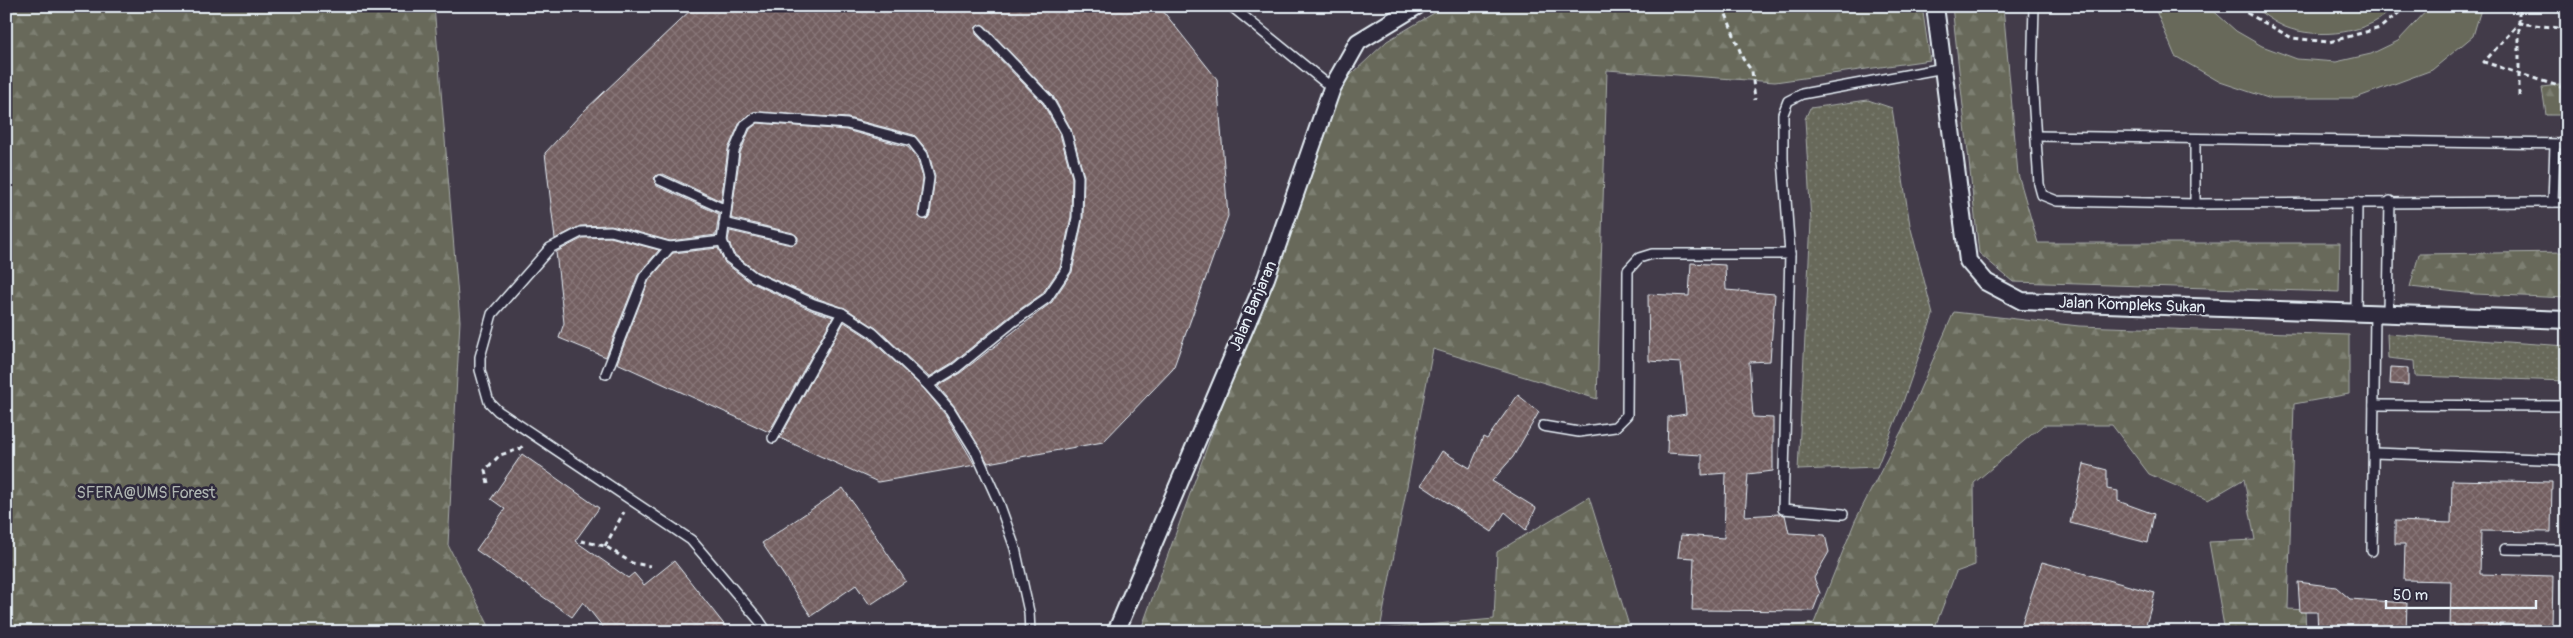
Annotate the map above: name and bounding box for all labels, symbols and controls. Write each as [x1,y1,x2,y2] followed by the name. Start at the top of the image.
[1225,258,1281,354] street label: Jalan Banjaran
[2058,292,2206,318] street label: Jalan Kompleks Sukan
[77,483,216,503] park label: SFERA@UMS Forest
[2386,578,2536,610] scale bar
[2393,586,2428,605] text: 50 m

